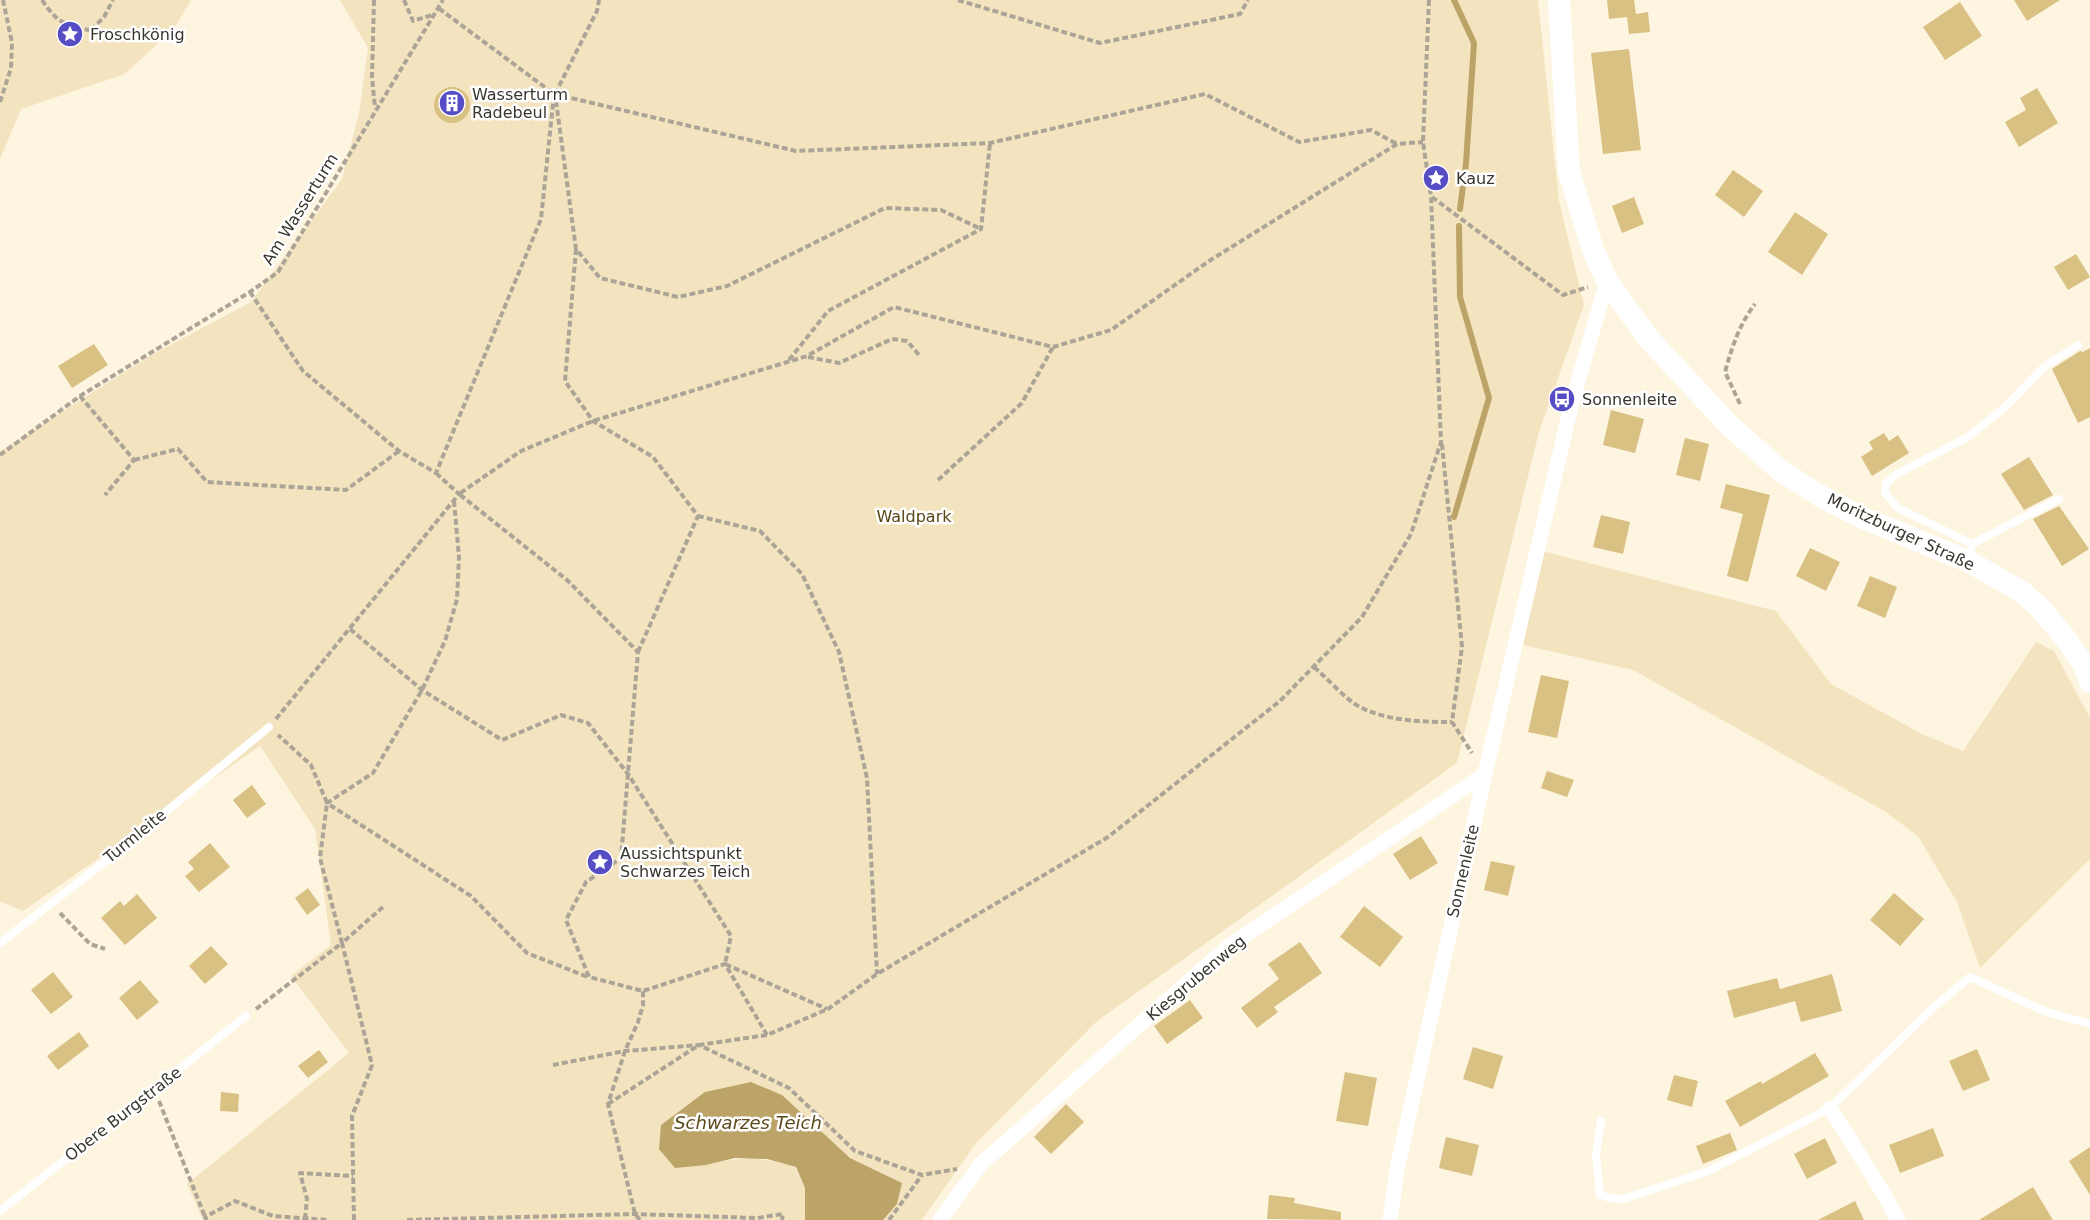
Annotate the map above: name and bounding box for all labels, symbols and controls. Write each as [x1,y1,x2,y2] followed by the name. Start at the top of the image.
[55,19,85,49] place icon: Froschkönig
[90,25,185,44] place label: Froschkönig
[472,85,568,122] place label: Wasserturm Radebeul
[437,88,467,118] building icon: Wasserturm Radebeul
[258,150,342,268] street label: Am Wasserturm
[1421,163,1451,193] place icon: Kauz
[1456,169,1495,188] place label: Kauz
[1547,384,1577,414] bus stop icon: Sonnenleite
[1582,390,1677,409] place label: Sonnenleite
[1824,490,1978,574] street label: Moritzburger Straße
[876,507,952,526] park label: Waldpark
[99,805,170,867] street label: Turmleite
[1443,823,1483,919] street label: Sonnenleite
[620,844,751,881] place label: Aussichtspunkt Schwarzes Teich
[585,847,615,877] place icon: Aussichtspunkt Schwarzes Teich
[1143,931,1249,1025] street label: Kiesgrubenweg
[61,1063,185,1165] street label: Obere Burgstraße
[674,1112,822,1133] water label: Schwarzes Teich

